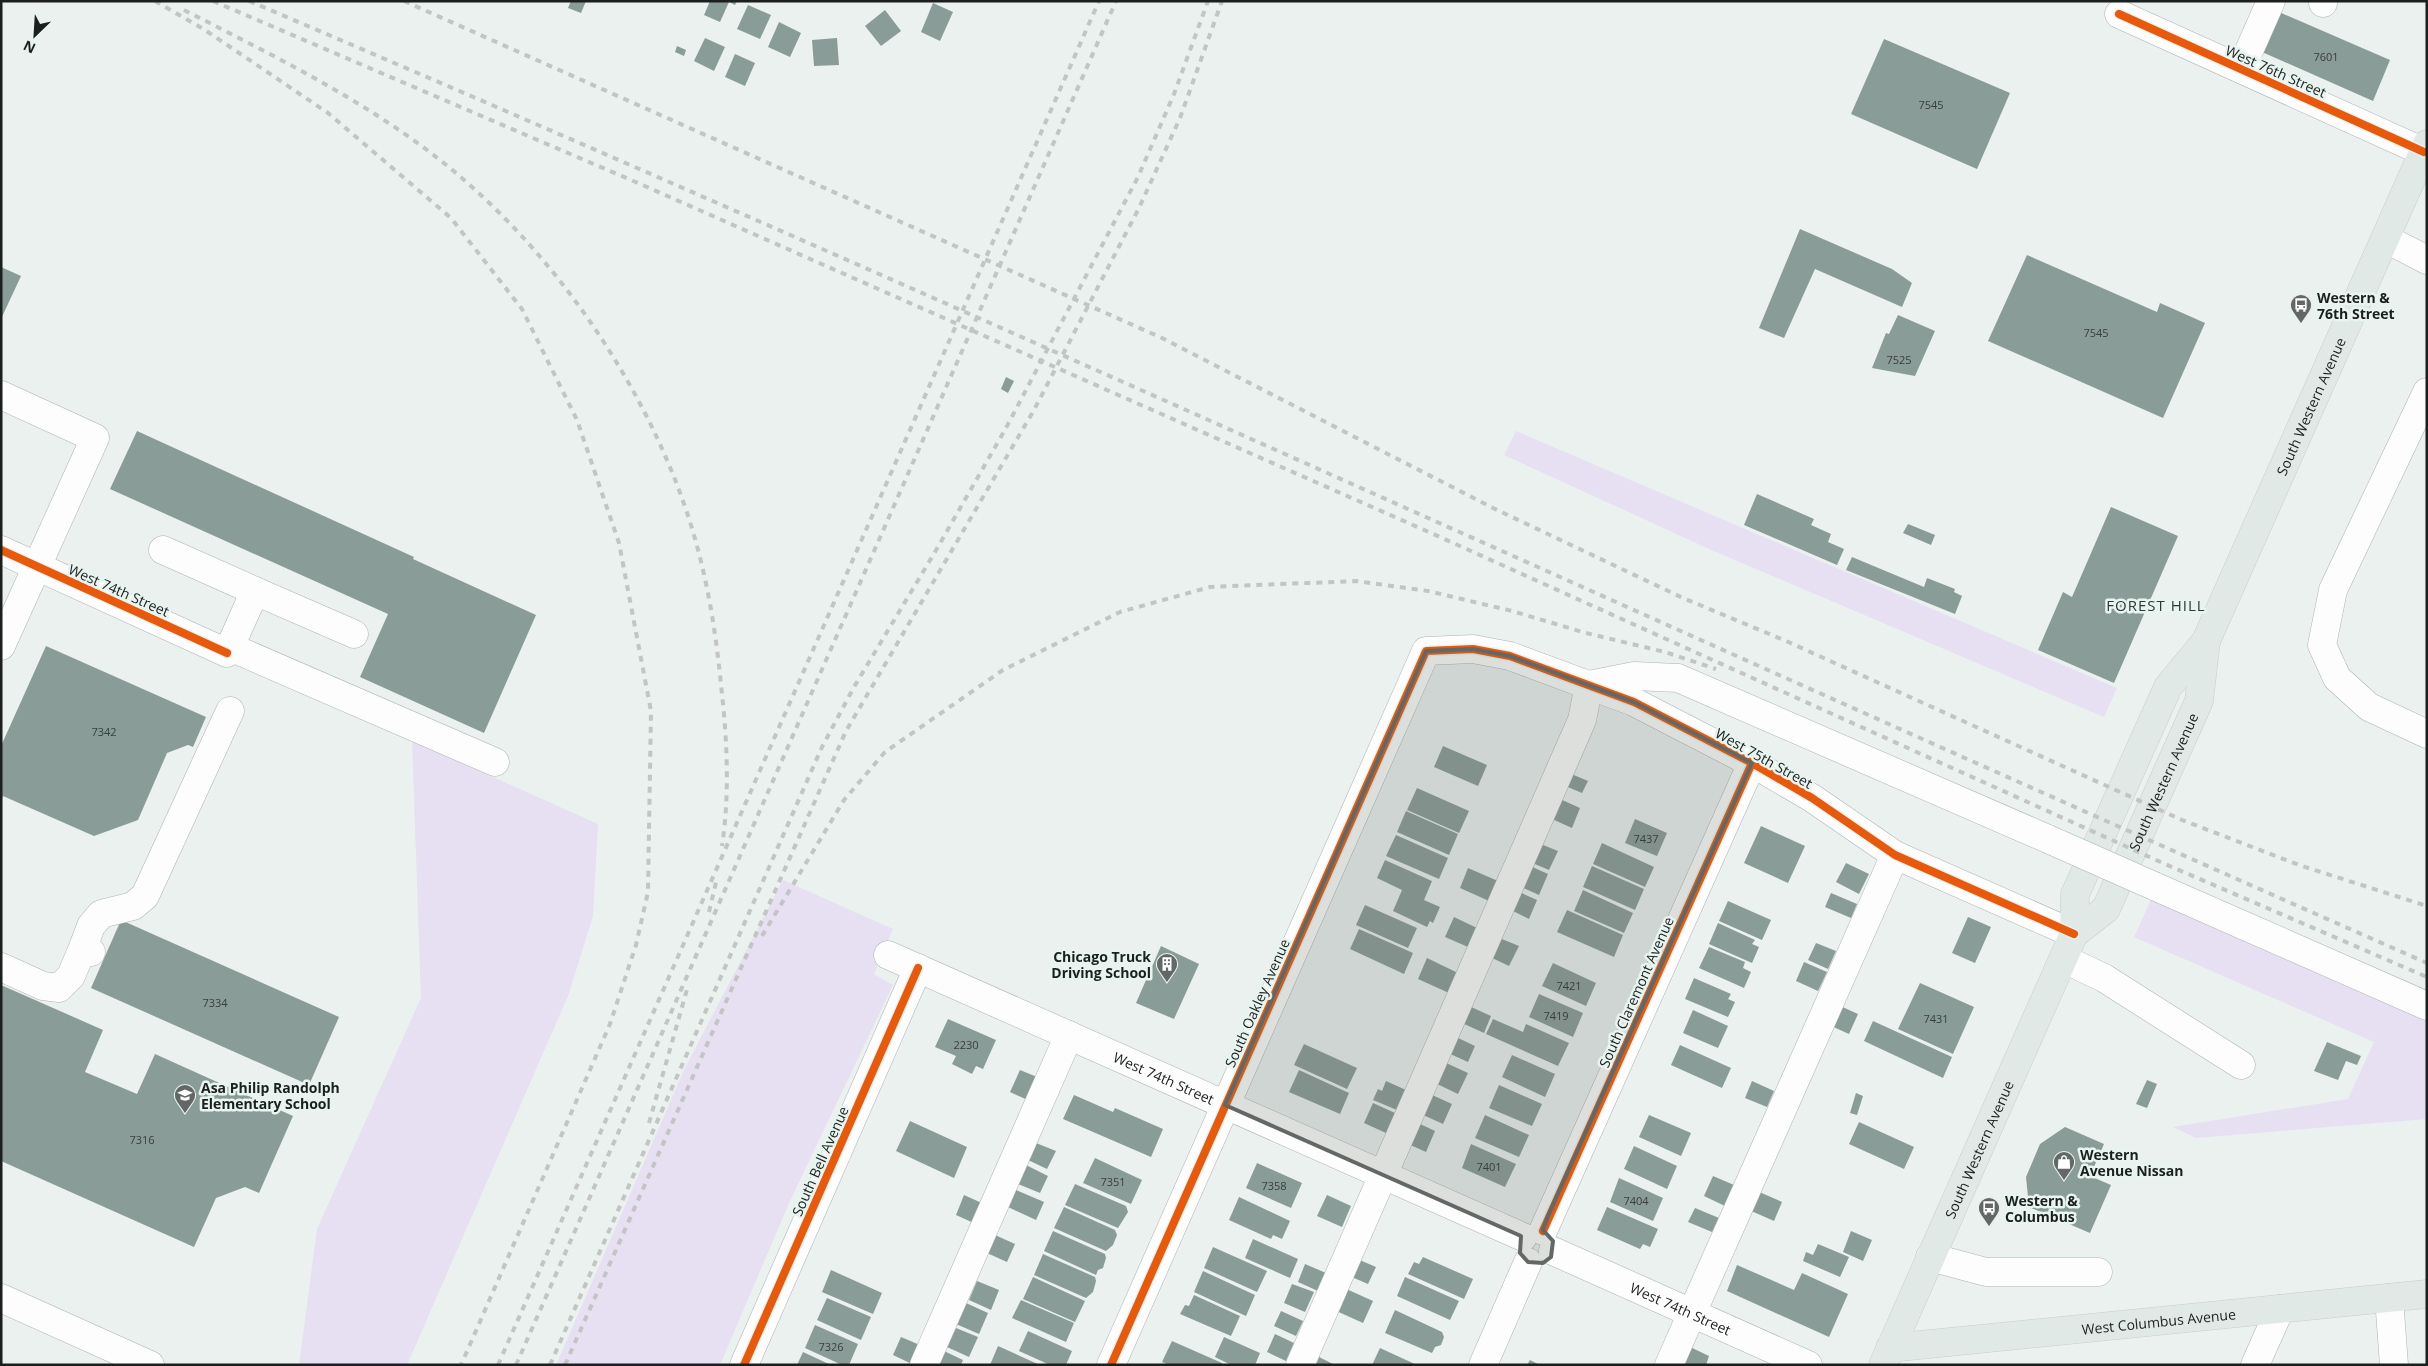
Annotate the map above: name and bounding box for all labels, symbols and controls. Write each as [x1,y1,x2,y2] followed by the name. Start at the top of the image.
[10,10,60,60] north arrow
[20,36,38,58] text: N
[2223,40,2329,102] street label: West 76th Street
[2313,49,2339,64] house number: 7601
[1918,97,1944,112] house number: 7545
[2317,288,2395,323] place label: Western & 76th Street
[2289,293,2313,324] bus stop icon: Western & 76th Street
[2083,325,2109,340] house number: 7545
[2271,334,2349,478] street label: South Western Avenue
[1886,352,1912,367] house number: 7525
[66,559,172,621] street label: West 74th Street
[2106,595,2206,615] district label: FOREST HILL
[2124,710,2202,854] street label: South Western Avenue
[1712,723,1816,793] street label: West 75th Street
[91,724,117,739] house number: 7342
[1633,831,1659,846] house number: 7437
[1594,914,1678,1070] street label: South Claremont Avenue
[1220,936,1294,1070] street label: South Oakley Avenue
[1051,947,1151,982] place label: Chicago Truck Driving School
[1155,952,1179,983] building icon: Chicago Truck Driving School
[1556,978,1582,993] house number: 7421
[202,995,228,1010] house number: 7334
[1543,1008,1569,1023] house number: 7419
[1923,1011,1949,1026] house number: 7431
[953,1037,979,1052] house number: 2230
[1111,1047,1217,1108] street label: West 74th Street
[1940,1077,2018,1221] street label: South Western Avenue
[201,1078,340,1113] place label: Asa Philip Randolph Elementary School
[173,1083,197,1114] school or university icon: Asa Philip Randolph Elementary School
[787,1103,853,1219] street label: South Bell Avenue
[129,1132,155,1147] house number: 7316
[2080,1145,2183,1180] place label: Western Avenue Nissan
[2052,1150,2076,1181] shop icon: Western Avenue Nissan
[1476,1159,1502,1174] house number: 7401
[1100,1174,1126,1189] house number: 7351
[1261,1178,1287,1193] house number: 7358
[2005,1191,2078,1226] place label: Western & Columbus
[1623,1193,1649,1208] house number: 7404
[1977,1196,2001,1227] bus stop icon: Western & Columbus
[1627,1277,1734,1339] street label: West 74th Street
[2081,1304,2237,1338] street label: West Columbus Avenue
[818,1339,844,1354] house number: 7326

